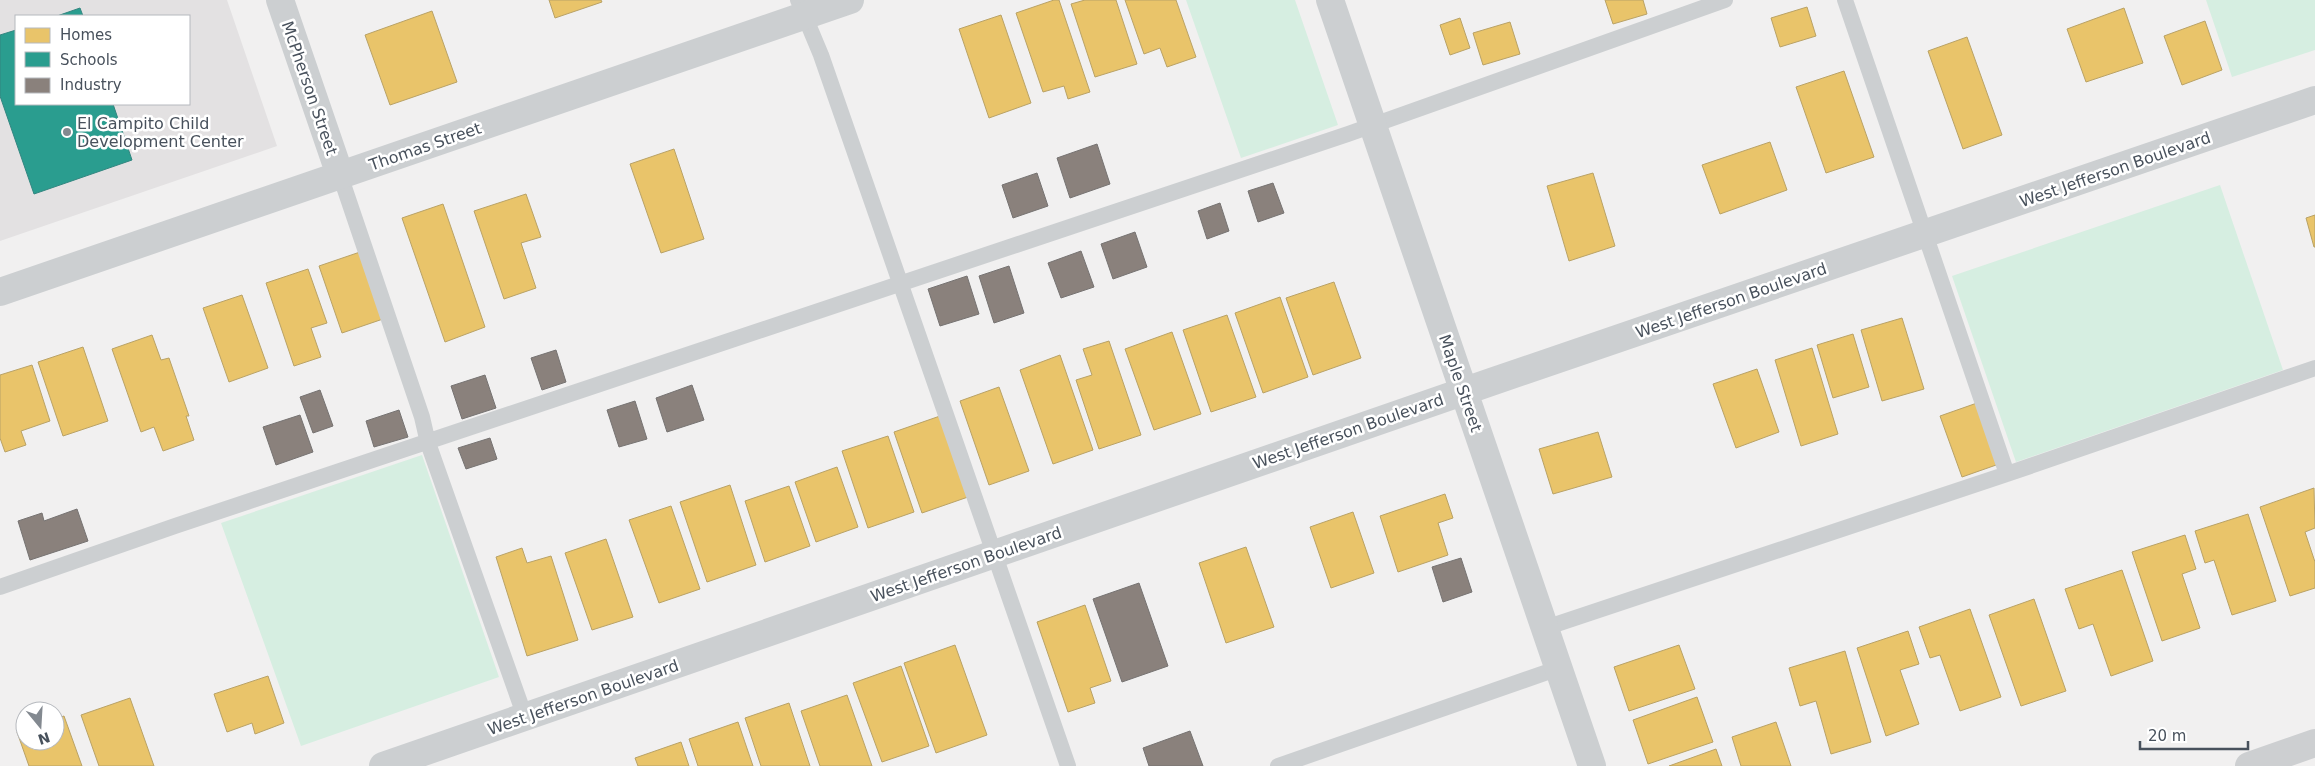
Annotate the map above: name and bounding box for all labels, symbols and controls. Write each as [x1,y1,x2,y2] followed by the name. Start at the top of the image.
[15,15,190,105] legend
[278,19,341,158] street label: McPherson Street
[60,26,112,44] text: Homes
[60,51,118,69] text: Schools
[60,76,122,94] text: Industry
[77,114,244,151] place label: El Campito Child Development Center
[366,118,484,175] street label: Thomas Street
[61,126,73,138] marker: El Campito Child Development Center
[2017,128,2213,211] street label: West Jefferson Boulevard
[1633,259,1829,342] street label: West Jefferson Boulevard
[1435,332,1486,434] street label: Maple Street
[1250,390,1446,473] street label: West Jefferson Boulevard
[868,523,1064,606] street label: West Jefferson Boulevard
[485,656,681,739] street label: West Jefferson Boulevard
[15,701,65,751] north arrow
[2140,718,2248,750] scale bar
[2148,727,2186,745] text: 20 m
[36,729,52,748] text: N

